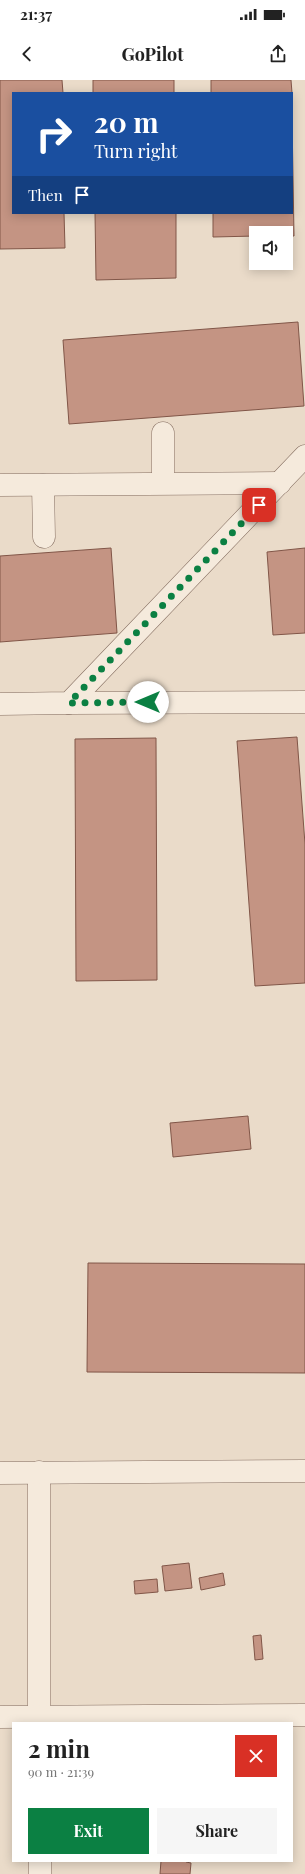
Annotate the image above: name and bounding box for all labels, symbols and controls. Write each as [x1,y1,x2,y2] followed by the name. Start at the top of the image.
[20,4,52,24] text: 21:37
[121,42,184,66] text: GoPilot
[16,43,38,65] icon: back
[267,43,289,65] icon: share
[94,103,159,140] text: 20 m
[28,108,80,160] icon: right
[94,139,177,163] text: Turn right
[71,184,93,206] icon: arrive
[28,185,63,205] text: Then
[249,226,293,270] map controls
[249,226,293,270] button: sound
[242,488,276,522] pin
[248,494,270,516] icon: arrive
[127,681,169,723] position arrow
[28,1732,90,1764] text: 2 min
[235,1735,277,1777] button: close
[28,1763,94,1780] text: 90 m · 21:39
[28,1808,149,1854] button: Exit
[157,1808,277,1854] button: Share

